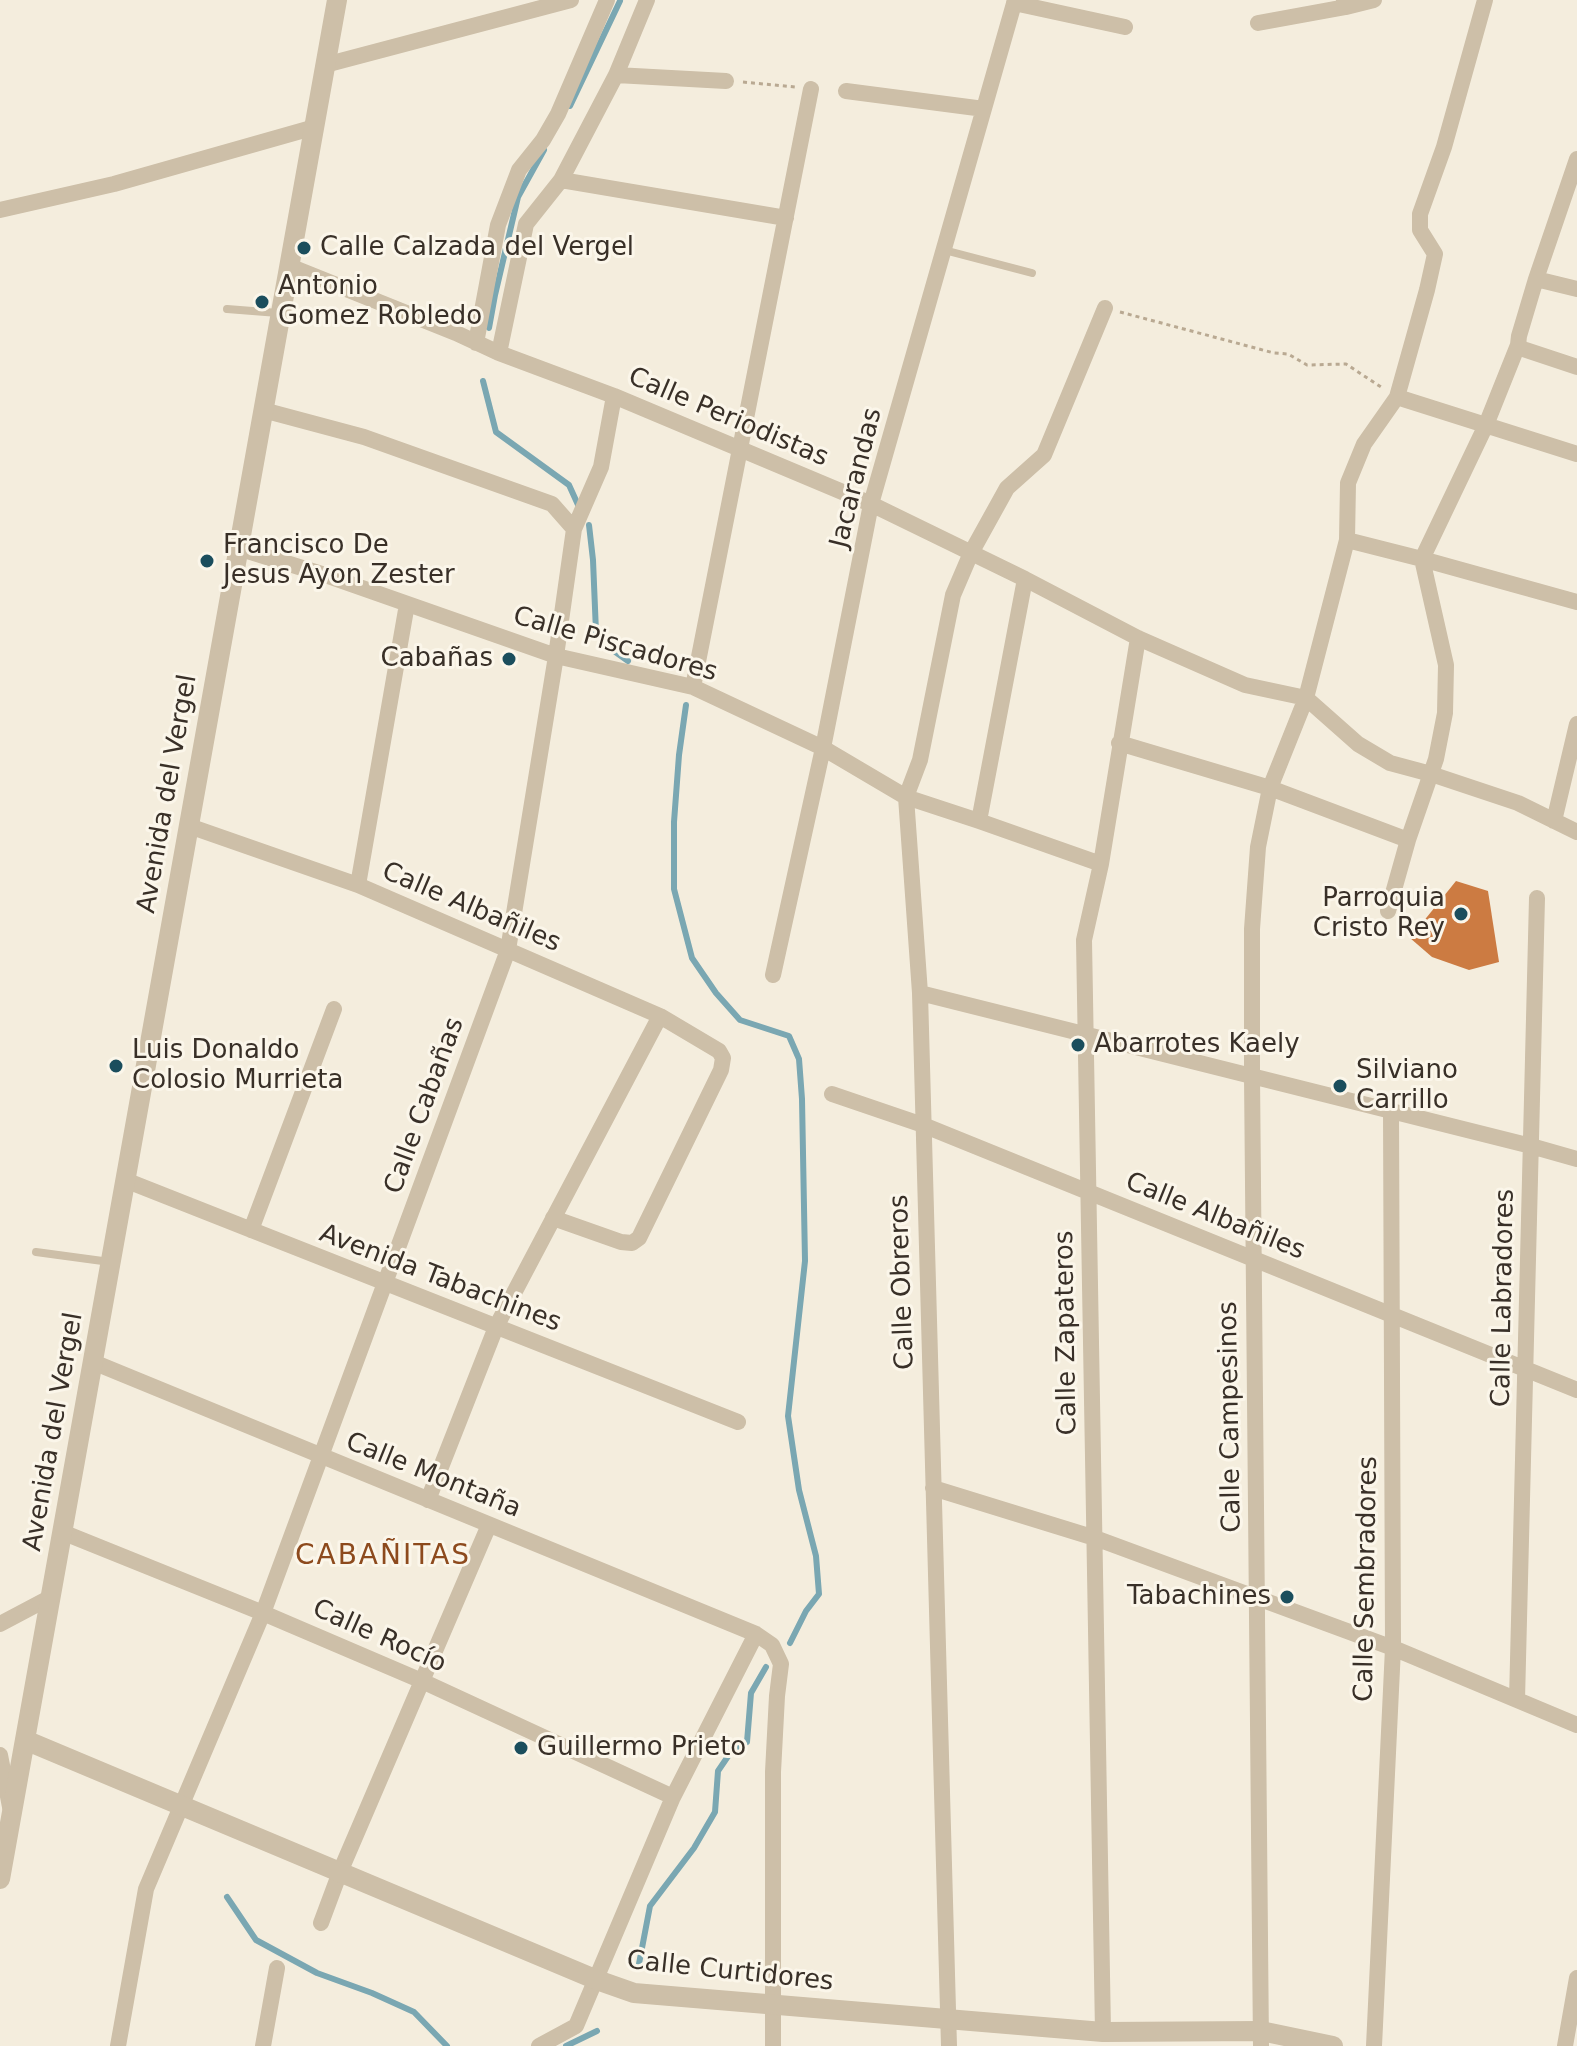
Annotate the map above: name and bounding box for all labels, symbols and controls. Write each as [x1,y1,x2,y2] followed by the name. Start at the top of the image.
[320,232,634,264] place label: Calle Calzada del Vergel
[295,239,313,257] marker: Calle Calzada del Vergel
[278,271,482,332] place label: Antonio Gomez Robledo
[253,293,271,311] marker: Antonio Gomez Robledo
[623,362,833,474] street label: Calle Periodistas
[825,405,889,551] street label: Jacarandas
[223,530,455,592] place label: Francisco De Jesus Ayon Zester
[198,552,216,570] marker: Francisco De Jesus Ayon Zester
[509,601,721,689] street label: Calle Piscadores
[381,643,493,675] place label: Cabañas
[500,650,518,668] marker: Cabañas
[132,672,204,916] street label: Avenida del Vergel
[377,856,565,960] street label: Calle Albañiles
[1313,883,1445,944] place label: Parroquia Cristo Rey
[1452,905,1470,923] marker: Parroquia Cristo Rey
[379,1014,471,1198] street label: Calle Cabañas
[1094,1029,1300,1061] place label: Abarrotes Kaely
[132,1035,343,1096] place label: Luis Donaldo Colosio Murrieta
[1069,1036,1087,1054] marker: Abarrotes Kaely
[1356,1055,1458,1116] place label: Silviano Carrillo
[107,1057,125,1075] marker: Luis Donaldo Colosio Murrieta
[1331,1077,1349,1095] marker: Silviano Carrillo
[1121,1167,1309,1267] street label: Calle Albañiles
[1486,1189,1522,1407] street label: Calle Labradores
[884,1194,922,1370] street label: Calle Obreros
[315,1219,565,1339] street label: Avenida Tabachines
[1050,1230,1084,1436] street label: Calle Zapateros
[1213,1301,1249,1533] street label: Calle Campesinos
[18,1310,90,1554] street label: Avenida del Vergel
[341,1427,525,1525] street label: Calle Montaña
[1349,1456,1385,1702] street label: Calle Sembradores
[295,1540,471,1574] district label: CABAÑITAS
[1127,1581,1271,1613] place label: Tabachines
[1278,1588,1296,1606] marker: Tabachines
[307,1594,451,1680] street label: Calle Rocío
[537,1732,746,1764] place label: Guillermo Prieto
[512,1739,530,1757] marker: Guillermo Prieto
[625,1946,835,1998] street label: Calle Curtidores

